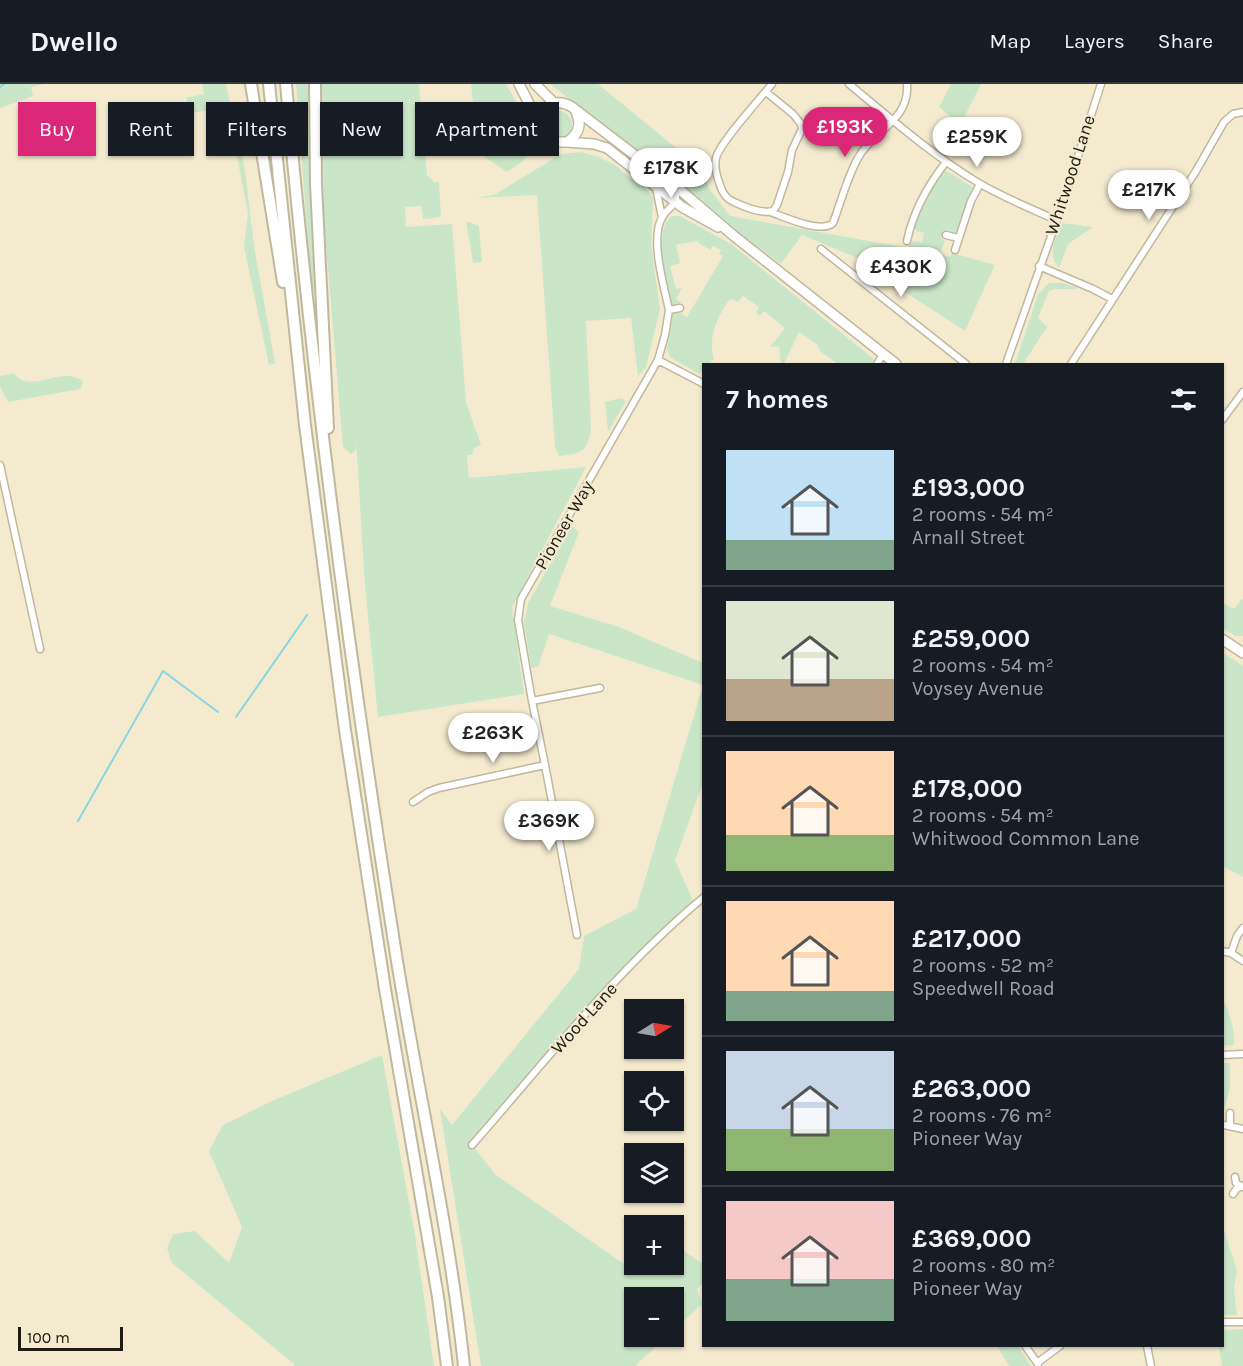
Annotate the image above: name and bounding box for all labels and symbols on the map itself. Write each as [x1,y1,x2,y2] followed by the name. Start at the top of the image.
[803,107,887,158] pin: £193K
[1040,112,1100,238] street label: Whitwood Lane
[935,117,1019,168] pin: £259K
[629,148,713,199] pin: £178K
[1107,170,1191,221] pin: £217K
[859,247,943,298] pin: £430K
[530,476,599,573] street label: Pioneer Way
[451,713,535,764] pin: £263K
[507,801,591,852] pin: £369K
[546,978,622,1058] street label: Wood Lane
[624,999,684,1059] north arrow
[18,1324,123,1352] scale bar

